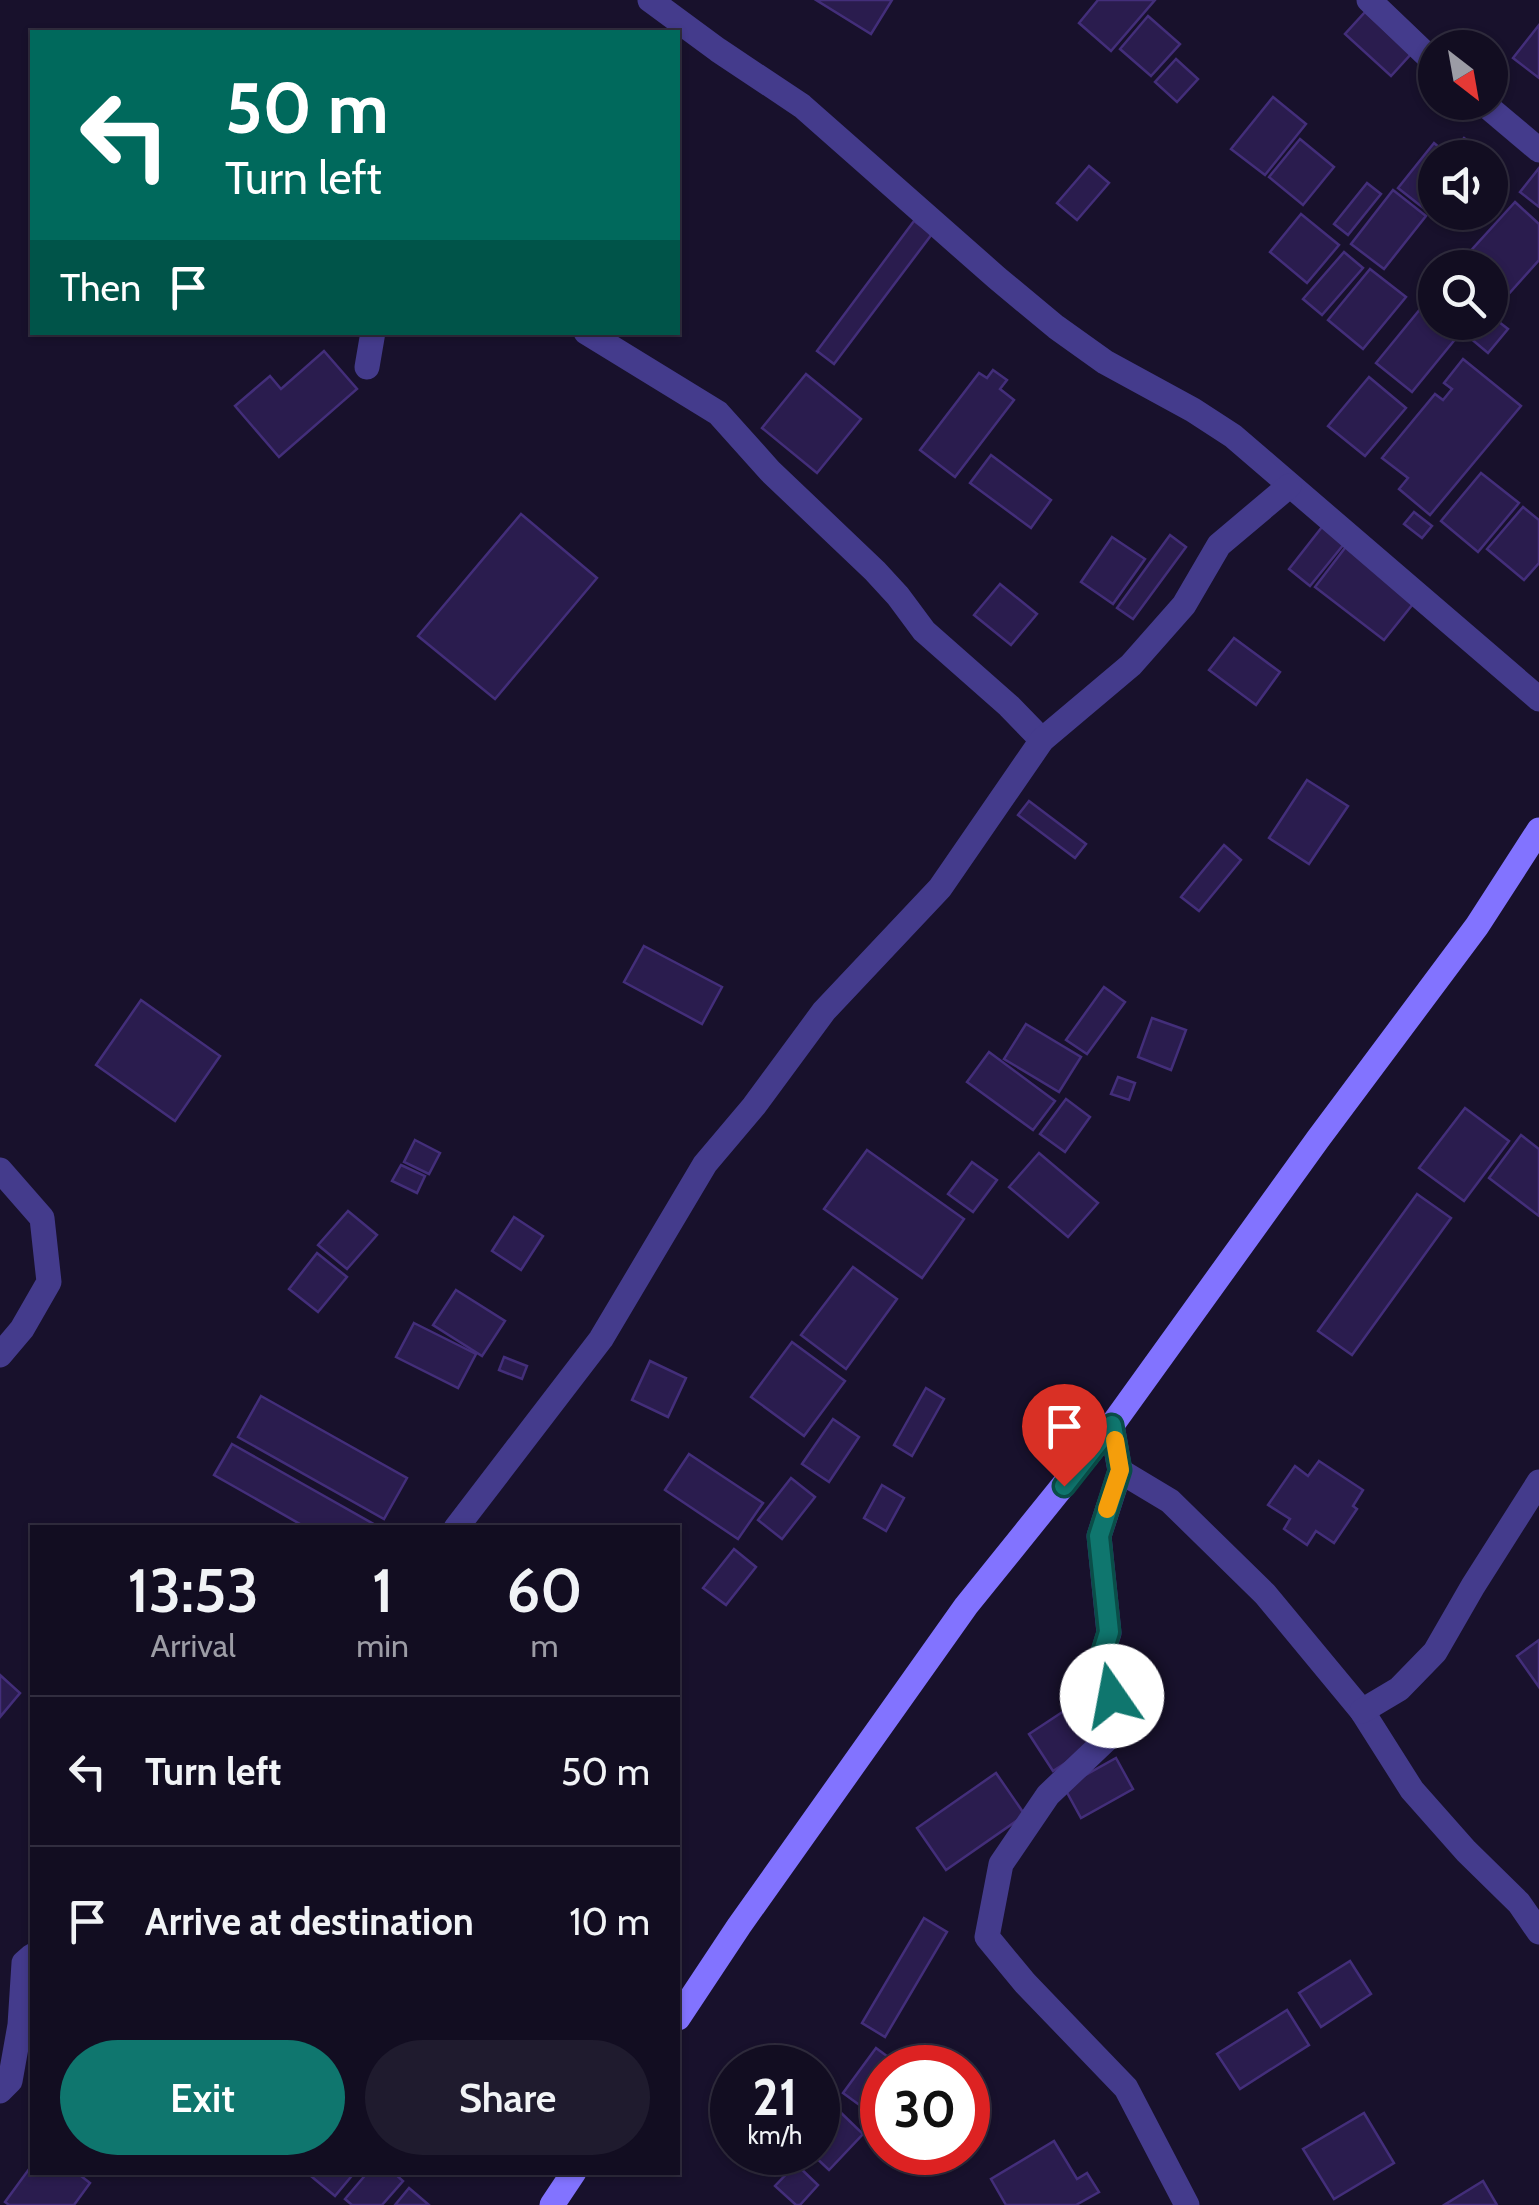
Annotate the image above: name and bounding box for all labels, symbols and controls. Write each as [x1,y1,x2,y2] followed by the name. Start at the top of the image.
[1418,30,1508,120] north arrow
[1418,30,1508,340] map controls
[225,65,389,151] text: 50 m
[60,70,190,200] icon: left
[1418,140,1508,230] button: sound
[225,151,382,205] text: Turn left
[1418,250,1508,340] button: search
[161,260,216,315] icon: arrive
[60,264,141,311] text: Then
[1022,1384,1107,1487] pin
[1037,1399,1092,1454] icon: arrive
[127,1554,259,1627] text: 13:53
[372,1554,393,1627] text: 1
[506,1554,583,1627] text: 60
[151,1626,236,1665] text: Arrival
[356,1626,409,1665] text: min
[530,1626,559,1665] text: m
[1060,1644,1164,1748] position arrow
[60,1744,115,1799] icon: left
[145,1748,281,1795] text: Turn left
[561,1748,650,1795] text: 50 m
[60,1894,115,1949] icon: arrive
[145,1898,474,1945] text: Arrive at destination
[569,1898,650,1945] text: 10 m
[60,2040,345,2155] button: Exit
[365,2040,650,2155] button: Share
[860,2045,990,2175] speed limit sign: 30
[753,2067,797,2128] text: 21
[748,2120,802,2150] text: km/h

